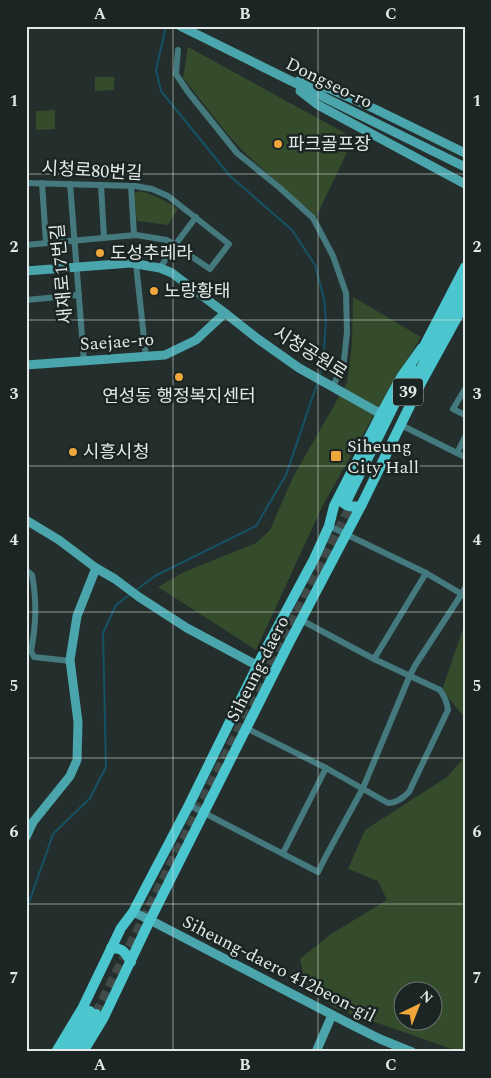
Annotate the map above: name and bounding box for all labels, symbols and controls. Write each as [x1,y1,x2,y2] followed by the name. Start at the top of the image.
[94,2,107,26] text: A
[239,2,251,26] text: B
[385,2,397,26] text: C
[281,50,377,116] street label: Dongseo-ro
[10,89,18,113] text: 1
[473,89,481,113] text: 1
[288,131,371,158] place label: 파크골프장
[272,138,284,150] marker: 파크골프장
[41,155,143,187] street label: 시청로80번길
[44,223,80,325] street label: 새재로17번길
[10,235,19,259] text: 2
[473,235,482,259] text: 2
[110,240,193,267] place label: 도성추레라
[94,247,106,259] marker: 도성추레라
[164,278,230,305] place label: 노랑황태
[148,285,160,297] marker: 노랑황태
[268,320,352,386] street label: 시청공원로
[79,326,155,358] street label: Saejae-ro
[173,371,185,383] marker: 연성동 행정복지센터
[393,378,423,406] road number: 39
[10,382,19,406] text: 3
[473,382,482,406] text: 3
[102,383,256,410] place label: 연성동 행정복지센터
[347,433,419,481] place label: Siheung City Hall
[83,439,149,466] place label: 시흥시청
[67,446,79,458] marker: 시흥시청
[329,449,343,463] marker: Siheung City Hall
[10,528,19,552] text: 4
[473,528,482,552] text: 4
[220,611,296,727] street label: Siheung-daero
[10,674,18,698] text: 5
[473,674,481,698] text: 5
[10,820,19,844] text: 6
[473,820,482,844] text: 6
[178,908,380,1030] street label: Siheung-daero 412beon-gil
[10,966,19,990] text: 7
[473,966,482,990] text: 7
[394,980,444,1030] north arrow
[415,985,438,1008] text: N
[94,1053,107,1077] text: A
[239,1053,251,1077] text: B
[385,1053,397,1077] text: C

